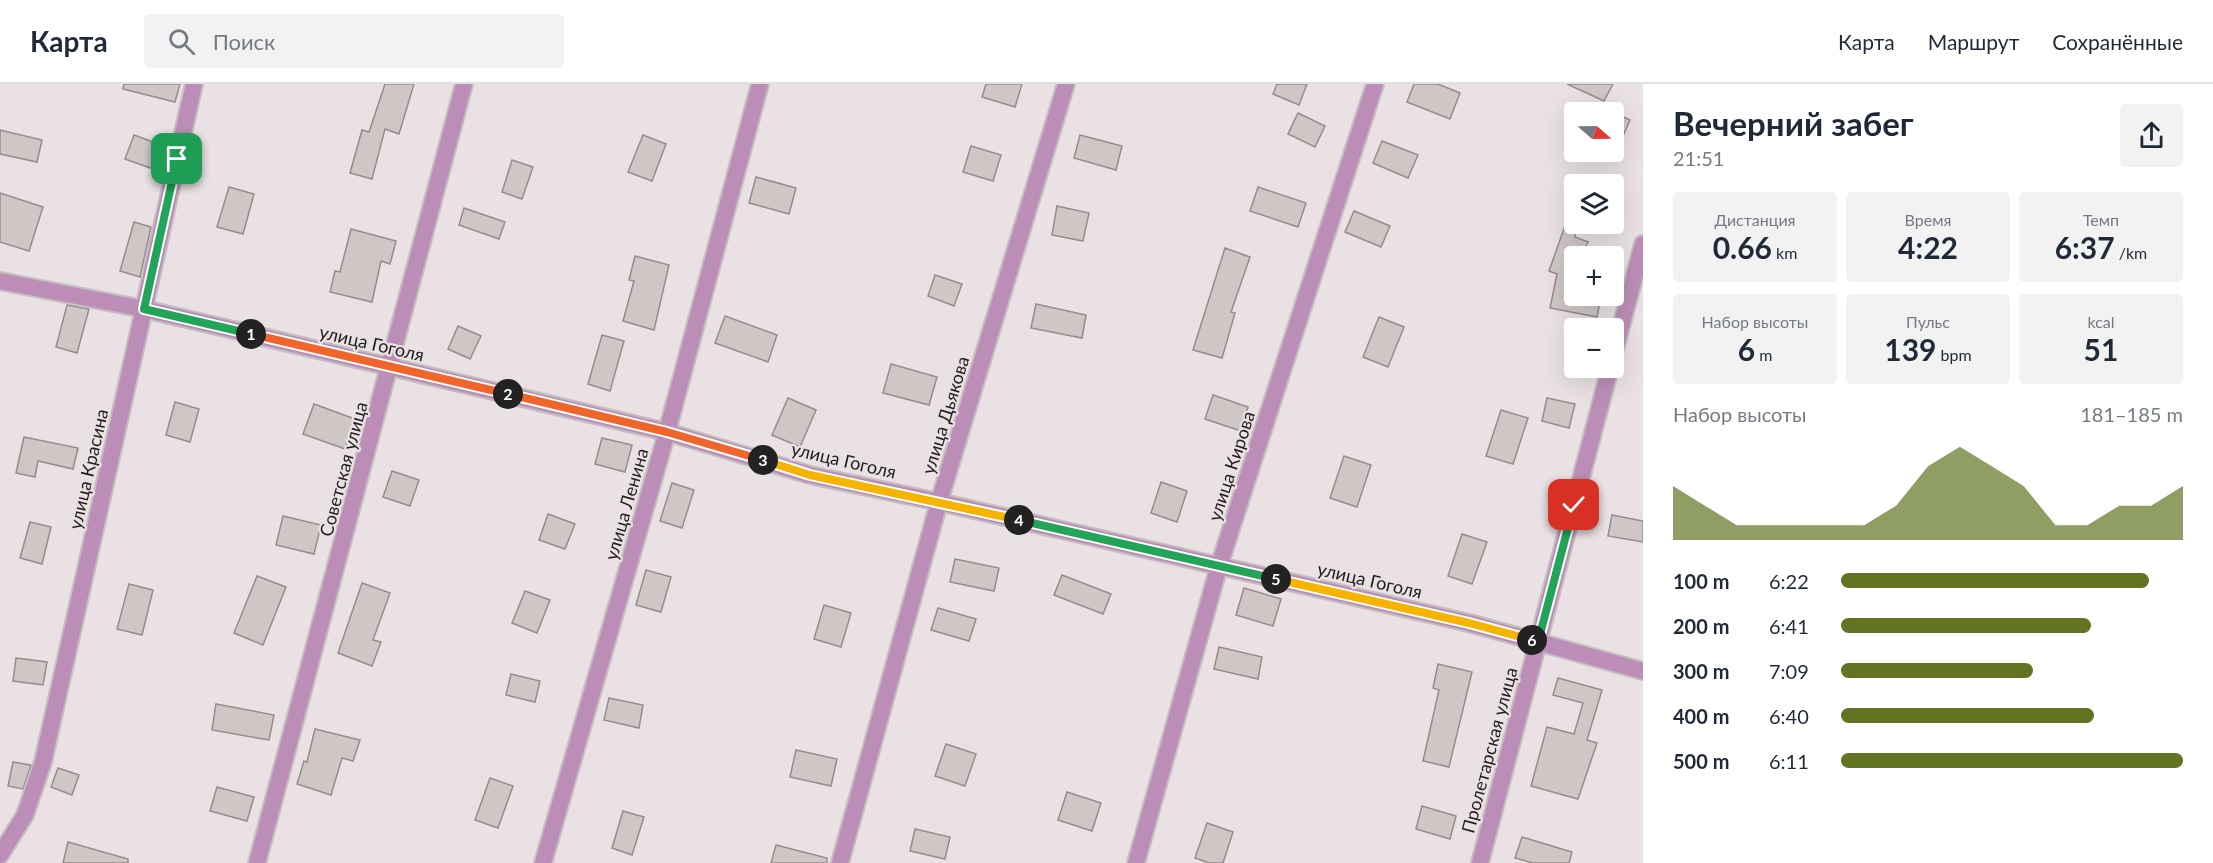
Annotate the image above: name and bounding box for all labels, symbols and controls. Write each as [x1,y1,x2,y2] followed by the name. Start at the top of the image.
[144,14,564,68] search box
[30,24,108,58] text: Карта
[165,25,198,58] icon: search
[213,28,276,55] text: Поиск
[1838,29,1895,54] text: Карта
[1928,29,2019,54] text: Маршрут
[2052,29,2183,54] text: Сохранённые
[1564,102,1624,162] north arrow
[1564,102,1624,378] map controls
[1673,103,1914,143] text: Вечерний забег
[2120,104,2183,167] button: share
[151,133,202,184] pin
[160,142,193,175] icon: arrive
[1673,146,1724,170] text: 21:51
[1564,174,1624,234] button: layers
[1714,210,1796,229] text: Дистанция
[1905,210,1951,229] text: Время
[2083,210,2119,229] text: Темп
[1713,229,1772,265] text: 0.66
[1898,229,1958,265] text: 4:22
[2055,229,2115,265] text: 6:37
[1772,243,1797,262] text: km
[2115,243,2147,262] text: /km
[1564,246,1624,306] button: +
[1702,312,1808,331] text: Набор высоты
[1906,312,1950,331] text: Пульс
[2087,312,2115,331] text: kcal
[1564,318,1624,378] button: −
[236,319,266,349] pin: 1
[317,320,427,366] street label: улица Гоголя
[246,324,256,343] text: 1
[1738,331,1755,367] text: 6
[1884,331,1937,367] text: 139
[2084,331,2118,367] text: 51
[1755,345,1772,364] text: m
[1937,345,1972,364] text: bpm
[917,353,973,477] street label: улица Дьякова
[493,379,523,409] pin: 2
[503,384,513,403] text: 2
[314,399,372,539] street label: Советская улица
[1673,402,1806,426] text: Набор высоты
[2080,402,2183,426] text: 181–185 m
[63,407,113,531] street label: улица Красина
[1203,408,1259,524] street label: улица Кирова
[789,437,899,483] street label: улица Гоголя
[599,445,653,563] street label: улица Ленина
[748,445,778,475] pin: 3
[758,450,768,469] text: 3
[1548,479,1599,530] pin
[1557,488,1590,521] icon: check
[1004,505,1034,535] pin: 4
[1014,510,1024,529] text: 4
[1315,557,1425,603] street label: улица Гоголя
[1261,564,1291,594] pin: 5
[1271,569,1281,588] text: 5
[1673,569,1729,593] text: 100 m
[1769,569,1809,593] text: 6:22
[1673,614,1729,638] text: 200 m
[1769,614,1809,638] text: 6:41
[1517,625,1547,655] pin: 6
[1527,630,1537,649] text: 6
[1673,659,1729,683] text: 300 m
[1769,659,1809,683] text: 7:09
[1456,665,1522,835] street label: Пролетарская улица
[1673,704,1729,728] text: 400 m
[1769,704,1809,728] text: 6:40
[1673,749,1729,773] text: 500 m
[1769,749,1809,773] text: 6:11

